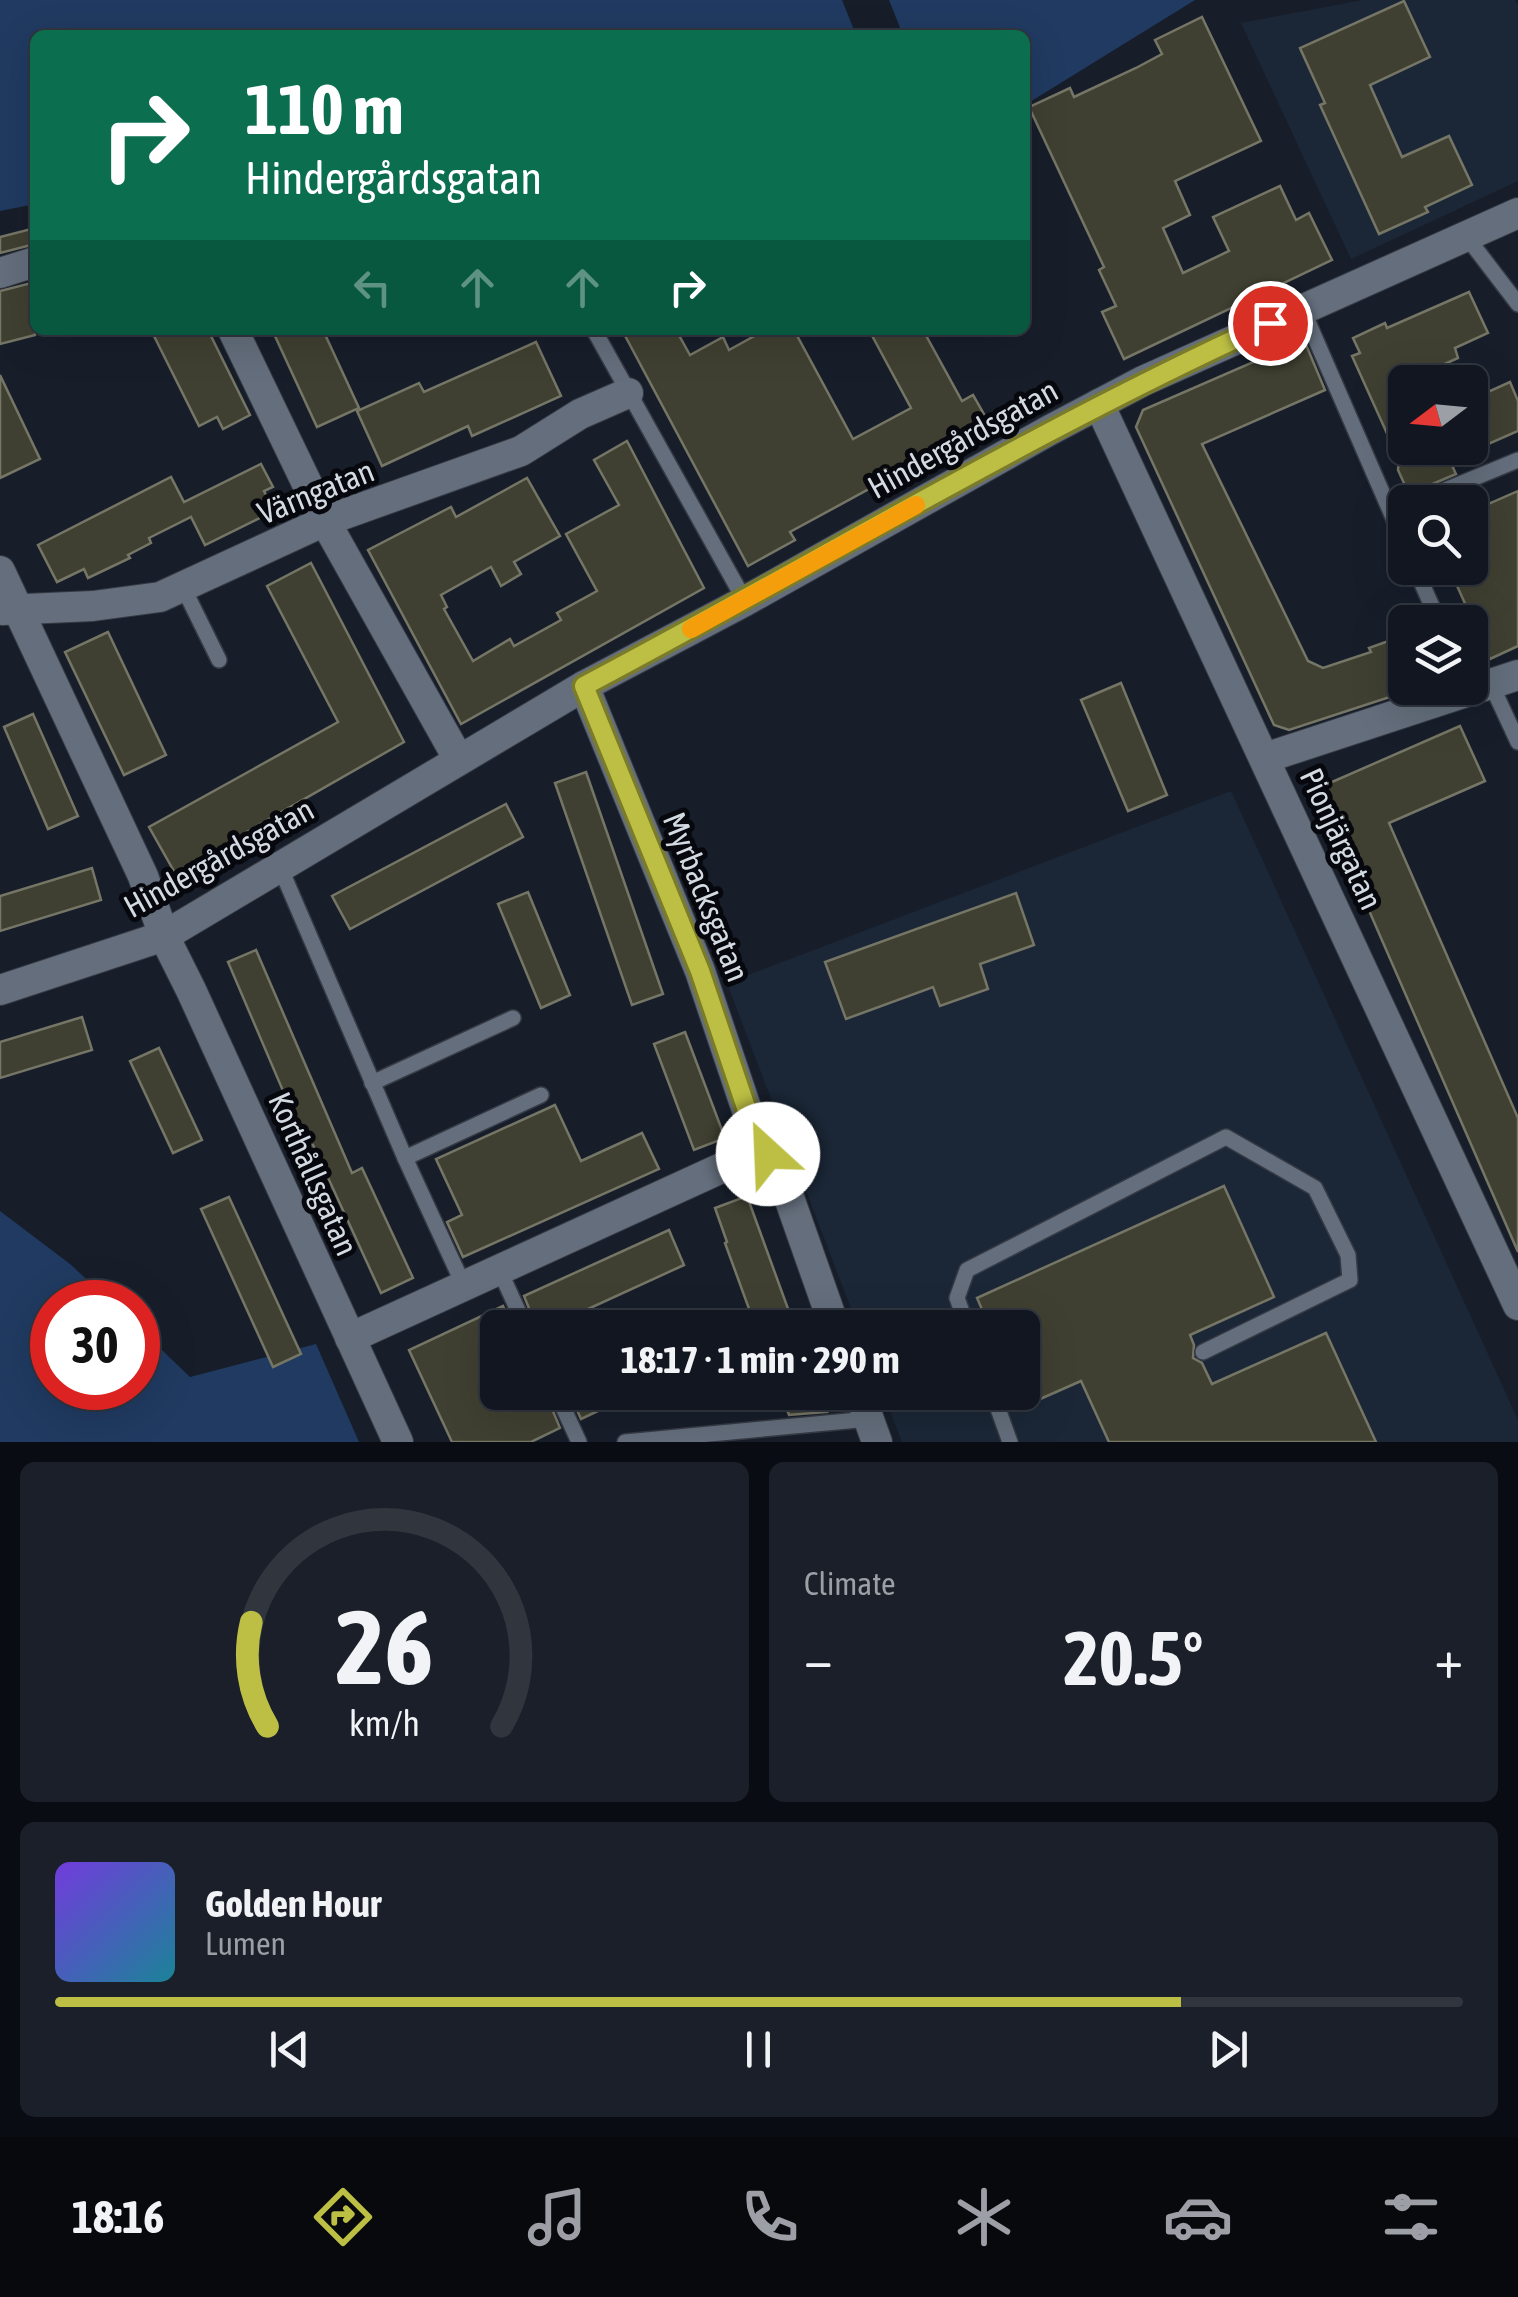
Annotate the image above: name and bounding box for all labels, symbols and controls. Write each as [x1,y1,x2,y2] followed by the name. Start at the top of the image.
[245,69,404,149] text: 110 m
[80,70,210,200] icon: right
[245,152,542,204] text: Hindergårdsgatan
[345,260,400,315] icon: left
[450,260,505,315] icon: ahead
[555,260,610,315] icon: ahead
[660,260,715,315] icon: right
[1228,281,1313,366] pin
[1243,296,1298,351] icon: arrive
[1388,365,1488,465] north arrow
[1388,365,1488,705] map controls
[861,371,1064,506] street label: Hindergårdsgatan
[252,451,379,532] street label: Värngatan
[1388,485,1488,585] button: search
[1388,605,1488,705] button: layers
[1293,762,1390,915] street label: Pionjärgatan
[117,790,320,925] street label: Hindergårdsgatan
[656,807,757,987] street label: Myrbacksgatan
[261,1086,366,1261] street label: Korthållsgatan
[716,1102,820,1206] position arrow
[30,1280,160,1410] speed limit sign: 30
[620,1338,900,1381] text: 18:17 · 1 min · 290 m
[804,1565,896,1602] text: Climate
[336,1587,433,1706] text: 26
[1064,1615,1203,1701] text: 20.5°
[804,1627,833,1690] text: −
[1434,1627,1463,1690] text: +
[349,1703,420,1744] text: km/h
[205,1882,381,1925] text: Golden Hour
[205,1925,286,1962] text: Lumen
[262,2022,317,2077] icon: previous
[731,2022,786,2077] icon: pause
[1201,2022,1256,2077] icon: next
[308,2182,378,2252] icon: directions
[522,2182,592,2252] icon: music
[735,2182,805,2252] icon: phone
[949,2182,1019,2252] icon: climate
[1163,2182,1233,2252] icon: car
[1376,2182,1446,2252] icon: filters
[72,2191,164,2243] text: 18:16

